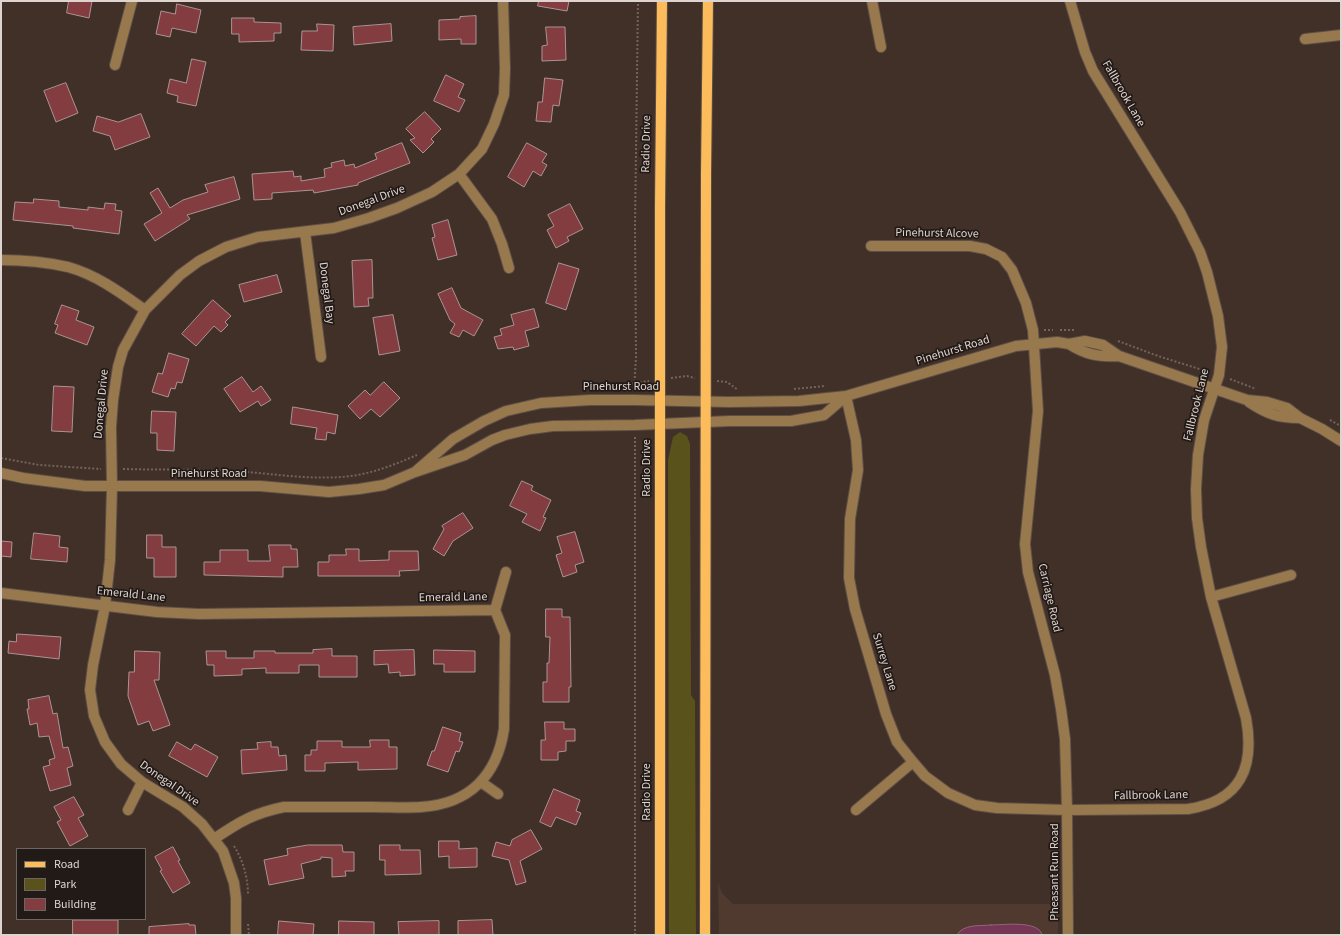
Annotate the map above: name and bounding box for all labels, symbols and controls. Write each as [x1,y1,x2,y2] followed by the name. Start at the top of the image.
[1098,58,1148,130] street label: Fallbrook Lane
[639,115,655,173] street label: Radio Drive
[337,182,407,220] street label: Donegal Drive
[895,226,979,242] street label: Pinehurst Alcove
[315,261,337,325] street label: Donegal Bay
[914,333,992,369] street label: Pinehurst Road
[1181,367,1213,443] street label: Fallbrook Lane
[92,369,112,439] street label: Donegal Drive
[583,380,659,394] street label: Pinehurst Road
[640,439,654,497] street label: Radio Drive
[171,467,247,481] street label: Pinehurst Road
[1034,562,1064,634] street label: Carriage Road
[96,584,166,606] street label: Emerald Lane
[419,590,487,606] street label: Emerald Lane
[868,631,900,693] street label: Surrey Lane
[136,758,202,810] street label: Donegal Drive
[640,763,654,821] street label: Radio Drive
[1114,788,1188,804] street label: Fallbrook Lane
[1048,823,1062,921] street label: Pheasant Run Road
[16,848,146,920] legend
[54,856,80,873] text: Road
[54,876,76,893] text: Park
[54,896,96,913] text: Building

